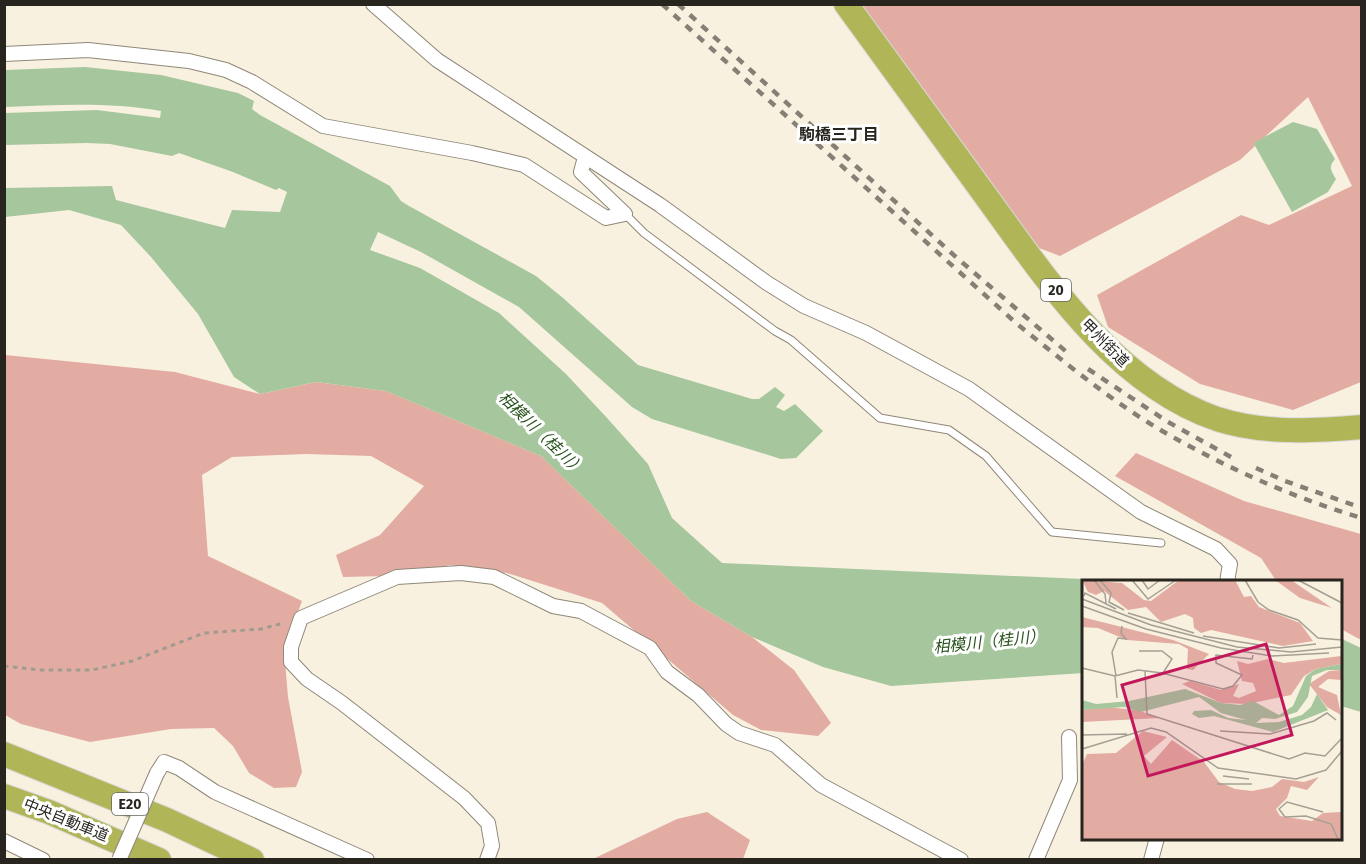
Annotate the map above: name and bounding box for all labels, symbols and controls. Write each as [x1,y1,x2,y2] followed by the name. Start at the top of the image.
[799,125,879,144] district label: 駒橋三丁目
[1041,279,1071,301] road number: 20
[1077,315,1133,371] street label: 甲州街道
[495,388,589,479] water label: 相模川（桂川）
[1082,580,1342,840] inset map
[932,626,1046,657] water label: 相模川（桂川）
[112,793,148,815] road number: E20
[21,795,111,845] street label: 中央自動車道

